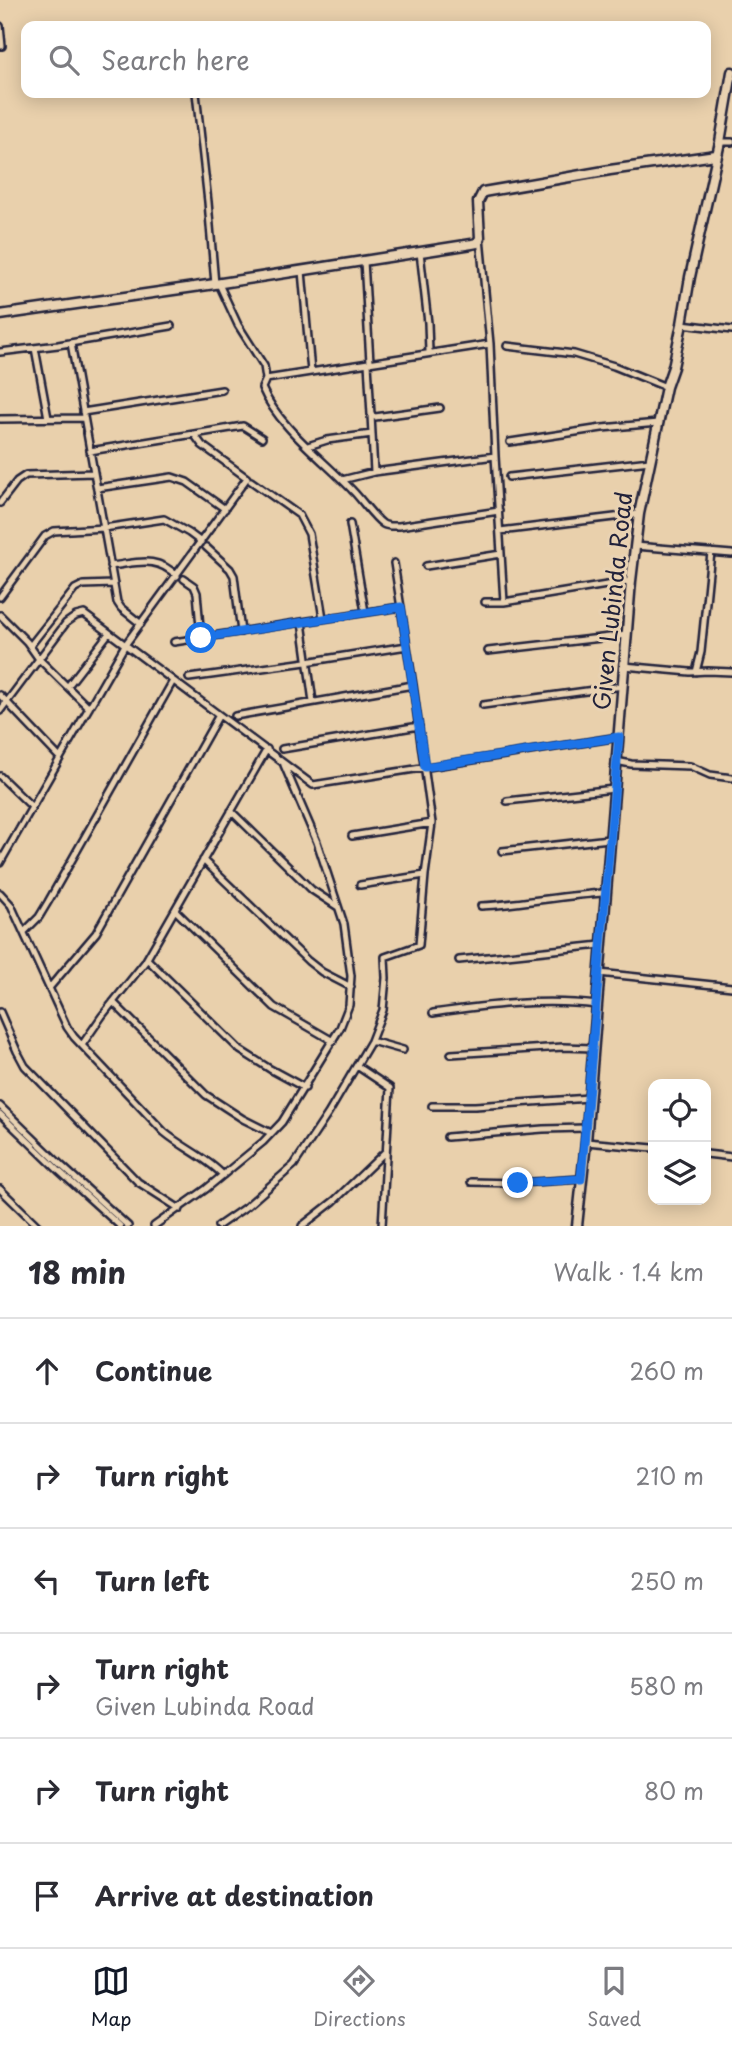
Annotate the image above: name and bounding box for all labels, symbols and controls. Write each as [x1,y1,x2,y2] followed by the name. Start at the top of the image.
[21,21,711,98] search box
[101,40,250,79] text: Search here
[45,41,83,79] icon: search
[583,490,640,712] street label: Given Lubinda Road
[185,622,216,653] route start
[648,1079,711,1205] map controls
[648,1079,711,1142] button: locate
[648,1142,711,1205] button: layers
[502,1167,533,1198] route end
[28,1249,126,1294] text: 18 min
[553,1254,704,1289] text: Walk · 1.4 km
[95,1351,212,1390] text: Continue
[28,1352,66,1390] icon: ahead
[629,1353,704,1388] text: 260 m
[95,1456,229,1495] text: Turn right
[28,1457,66,1495] icon: right
[636,1458,704,1493] text: 210 m
[95,1561,210,1600] text: Turn left
[28,1562,66,1600] icon: left
[630,1563,704,1598] text: 250 m
[95,1649,229,1688] text: Turn right
[28,1667,66,1705] icon: right
[629,1668,704,1703] text: 580 m
[95,1688,315,1723] text: Given Lubinda Road
[95,1771,229,1810] text: Turn right
[28,1772,66,1810] icon: right
[644,1773,704,1808] text: 80 m
[95,1876,374,1915] text: Arrive at destination
[28,1877,66,1915] icon: arrive
[91,1962,131,2032] tab: Map
[313,1962,406,2032] tab: Directions
[587,1962,641,2032] tab: Saved

